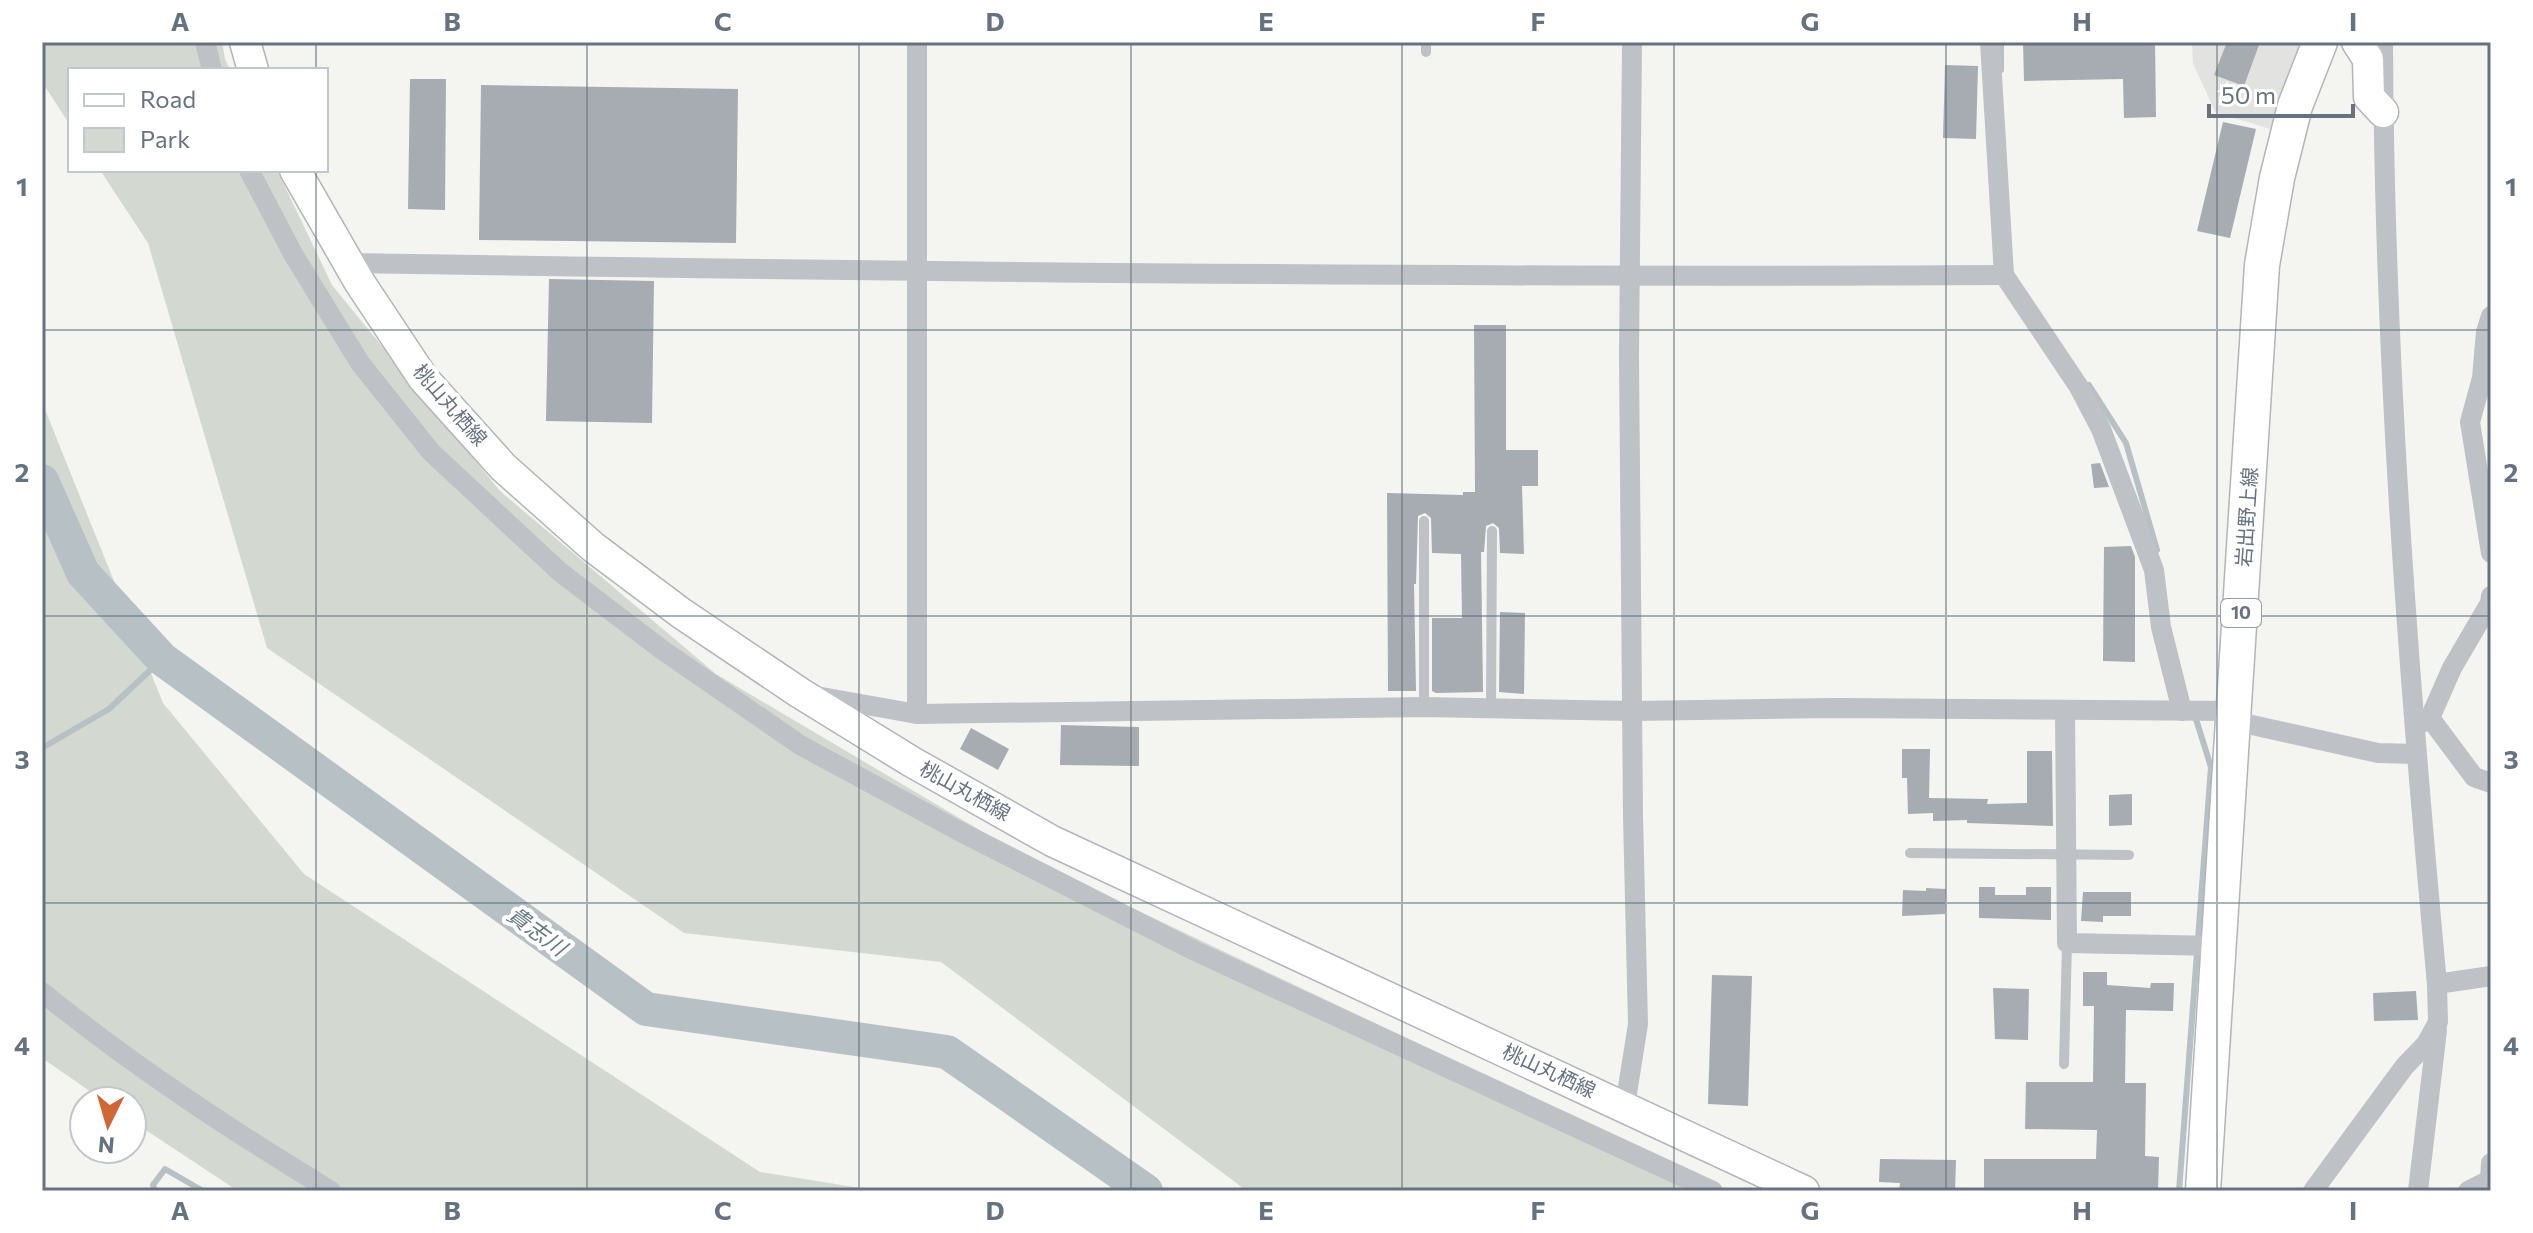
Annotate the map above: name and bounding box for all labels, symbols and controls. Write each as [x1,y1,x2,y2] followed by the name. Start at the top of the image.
[171,5,190,36] text: A
[443,5,461,36] text: B
[714,5,732,36] text: C
[985,5,1005,36] text: D
[1258,5,1274,36] text: E
[1530,5,1546,36] text: F
[1801,5,1819,36] text: G
[2072,5,2092,36] text: H
[2349,5,2357,36] text: I
[68,68,328,172] legend
[2209,68,2353,118] scale bar
[2221,80,2276,109] text: 50 m
[140,84,196,113] text: Road
[140,124,190,153] text: Park
[16,170,28,201] text: 1
[2505,170,2517,201] text: 1
[409,359,493,450] street label: 桃山丸栖線
[15,456,29,487] text: 2
[2504,456,2518,487] text: 2
[2231,466,2261,568] street label: 岩出野上線
[2221,599,2261,627] road number: 10
[14,743,30,774] text: 3
[2503,743,2519,774] text: 3
[916,755,1015,825] street label: 桃山丸栖線
[503,900,574,962] water label: 貴志川
[14,1029,30,1060] text: 4
[2503,1029,2519,1060] text: 4
[1499,1038,1600,1102] street label: 桃山丸栖線
[68,1085,148,1165] north arrow
[97,1131,116,1160] text: N
[171,1194,190,1225] text: A
[443,1194,461,1225] text: B
[714,1194,732,1225] text: C
[985,1194,1005,1225] text: D
[1258,1194,1274,1225] text: E
[1530,1194,1546,1225] text: F
[1801,1194,1819,1225] text: G
[2072,1194,2092,1225] text: H
[2349,1194,2357,1225] text: I

